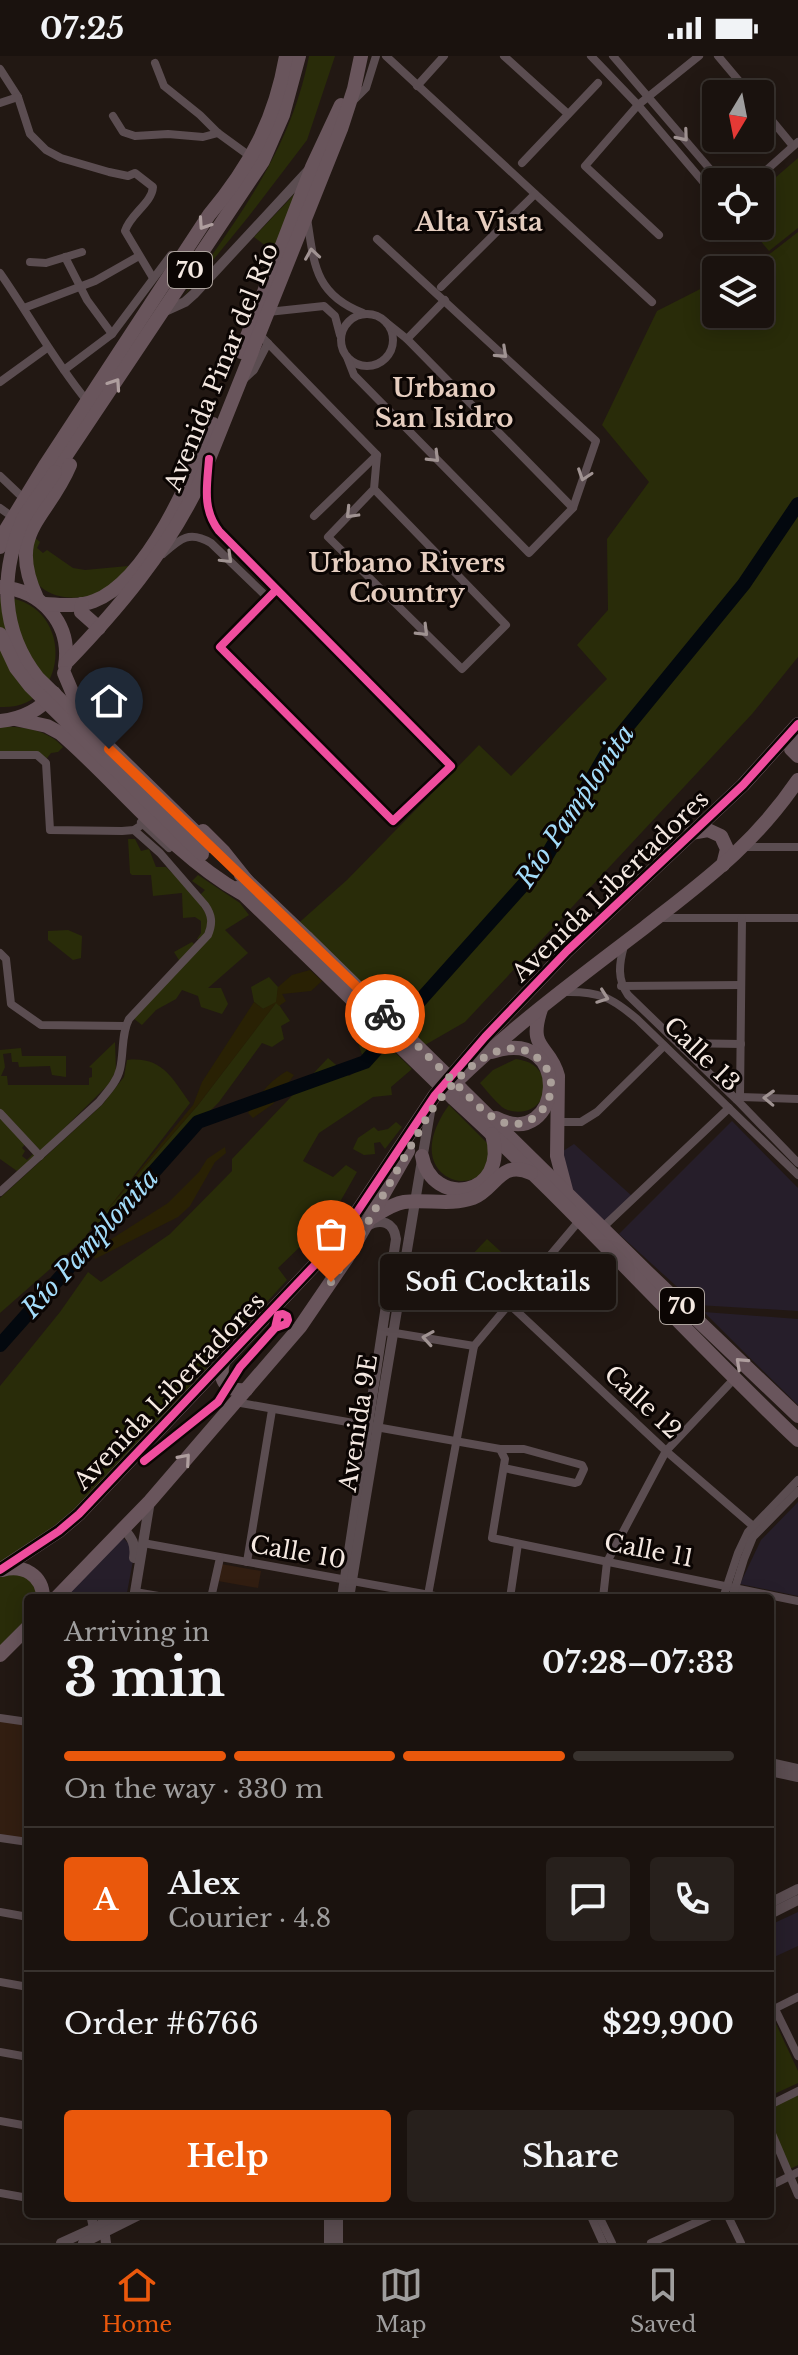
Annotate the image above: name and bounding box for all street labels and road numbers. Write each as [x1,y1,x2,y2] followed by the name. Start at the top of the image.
[157,238,284,496] street label: Avenida Pinar del Río
[168,252,212,288] road number: 70
[505,784,714,988] street label: Avenida Libertadores
[658,1011,746,1097] street label: Calle 13
[67,1287,271,1496] street label: Avenida Libertadores
[660,1288,704,1324] road number: 70
[333,1352,383,1495] street label: Avenida 9E
[599,1359,687,1445] street label: Calle 12
[602,1527,696,1573] street label: Calle 11
[248,1529,348,1575] street label: Calle 10

